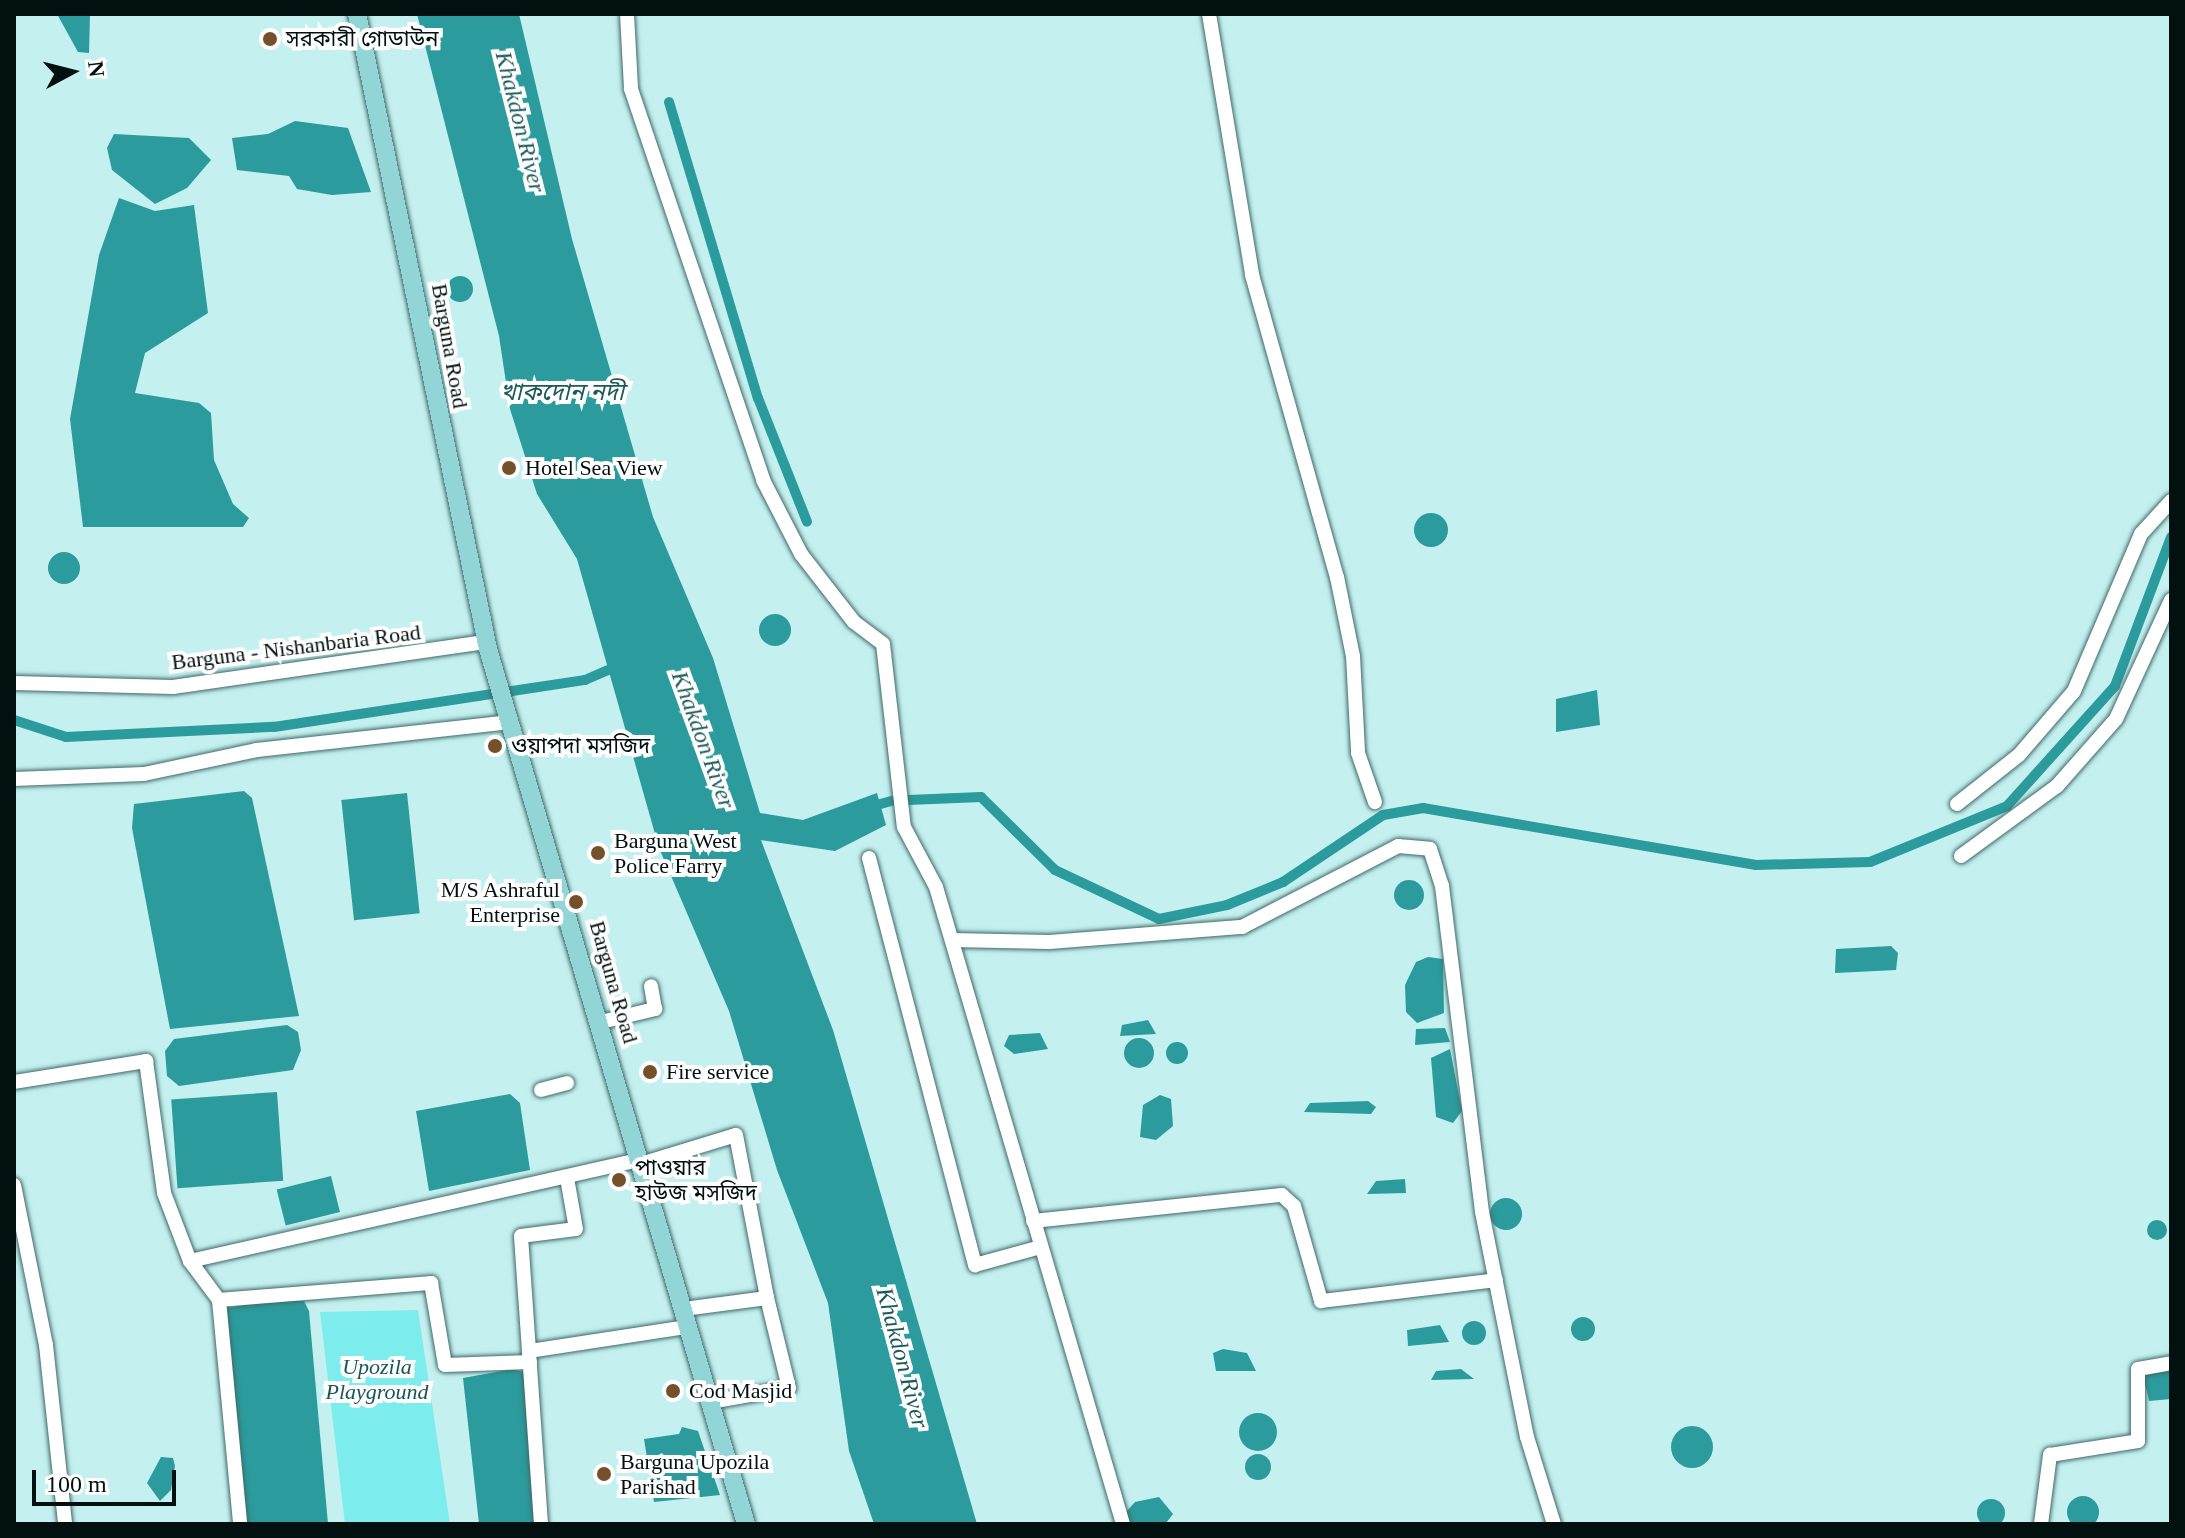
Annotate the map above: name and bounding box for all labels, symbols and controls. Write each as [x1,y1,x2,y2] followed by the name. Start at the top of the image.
[286,26,438,52] place label: সরকারী গোডাউন
[261,30,279,48] marker: সরকারী গোডাউন
[32,32,112,112] north arrow
[489,48,551,196] water label: Khakdon River
[83,60,110,78] text: N
[426,282,474,410] street label: Barguna Road
[500,379,624,407] water label: খাকদোন নদী
[525,455,663,481] place label: Hotel Sea View
[500,459,518,477] marker: Hotel Sea View
[170,619,422,675] street label: Barguna - Nishanbaria Road
[665,667,741,813] water label: Khakdon River
[511,733,650,759] place label: ওয়াপদা মসজিদ
[486,737,504,755] marker: ওয়াপদা মসজিদ
[614,827,737,878] place label: Barguna West Police Farry
[589,844,607,862] marker: Barguna West Police Farry
[440,876,560,928] place label: M/S Ashraful Enterprise
[567,893,585,911] marker: M/S Ashraful Enterprise
[584,918,644,1046] street label: Barguna Road
[666,1059,769,1085] place label: Fire service
[641,1063,659,1081] marker: Fire service
[635,1154,757,1206] place label: পাওয়ার হাউজ মসজিদ
[610,1171,628,1189] marker: পাওয়ার হাউজ মসজিদ
[869,1284,935,1432] water label: Khakdon River
[325,1353,429,1404] park label: Upozila Playground
[689,1378,792,1404] place label: Cod Masjid
[664,1382,682,1400] marker: Cod Masjid
[620,1448,769,1500] place label: Barguna Upozila Parishad
[36,1454,180,1504] scale bar
[595,1465,613,1483] marker: Barguna Upozila Parishad
[46,1471,107,1497] text: 100 m

